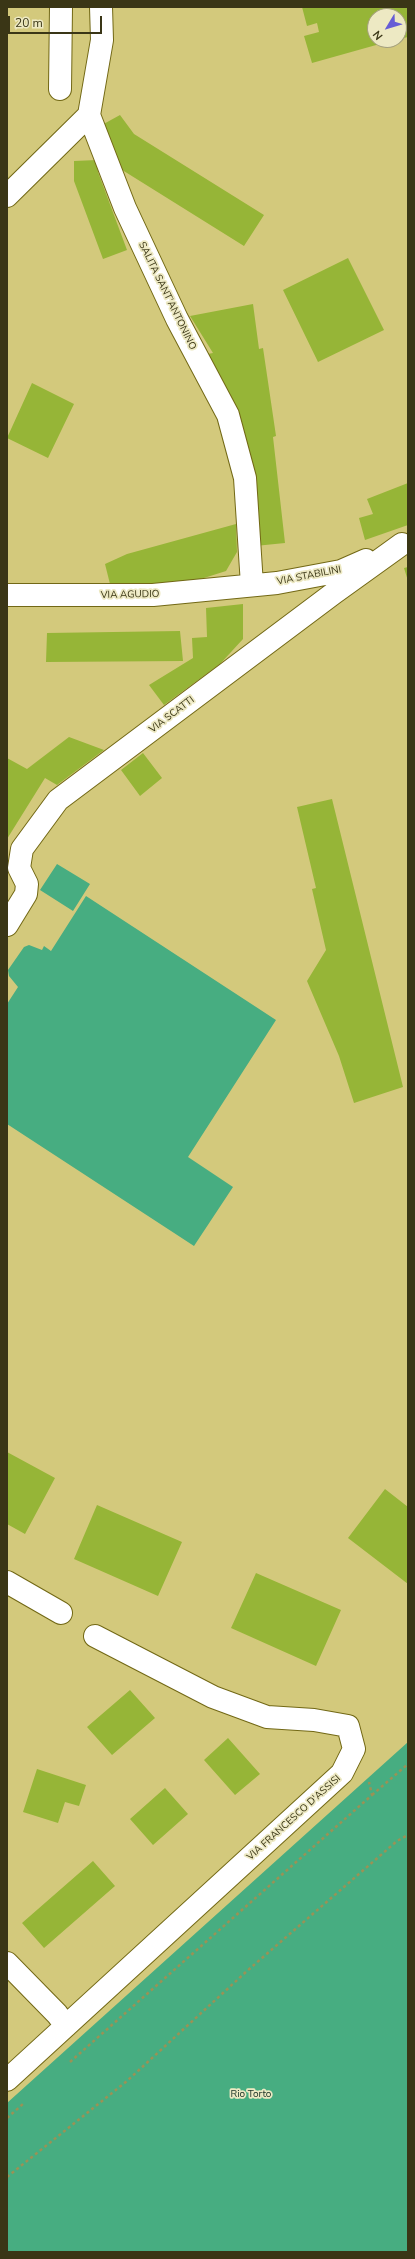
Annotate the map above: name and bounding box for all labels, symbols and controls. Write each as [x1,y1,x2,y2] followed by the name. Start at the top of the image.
[10,8,104,34] scale bar
[367,8,407,48] north arrow
[15,15,43,31] text: 20 m
[369,27,386,43] text: N
[136,240,198,352] street label: SALITA SANT'ANTONINO
[276,564,342,588] street label: VIA STABILINI
[101,588,159,602] street label: VIA AGUDIO
[147,694,197,736] street label: VIA SCATTI
[245,1773,343,1863] street label: VIA FRANCESCO D'ASSISI
[231,2089,271,2101] park label: Rio Torto

